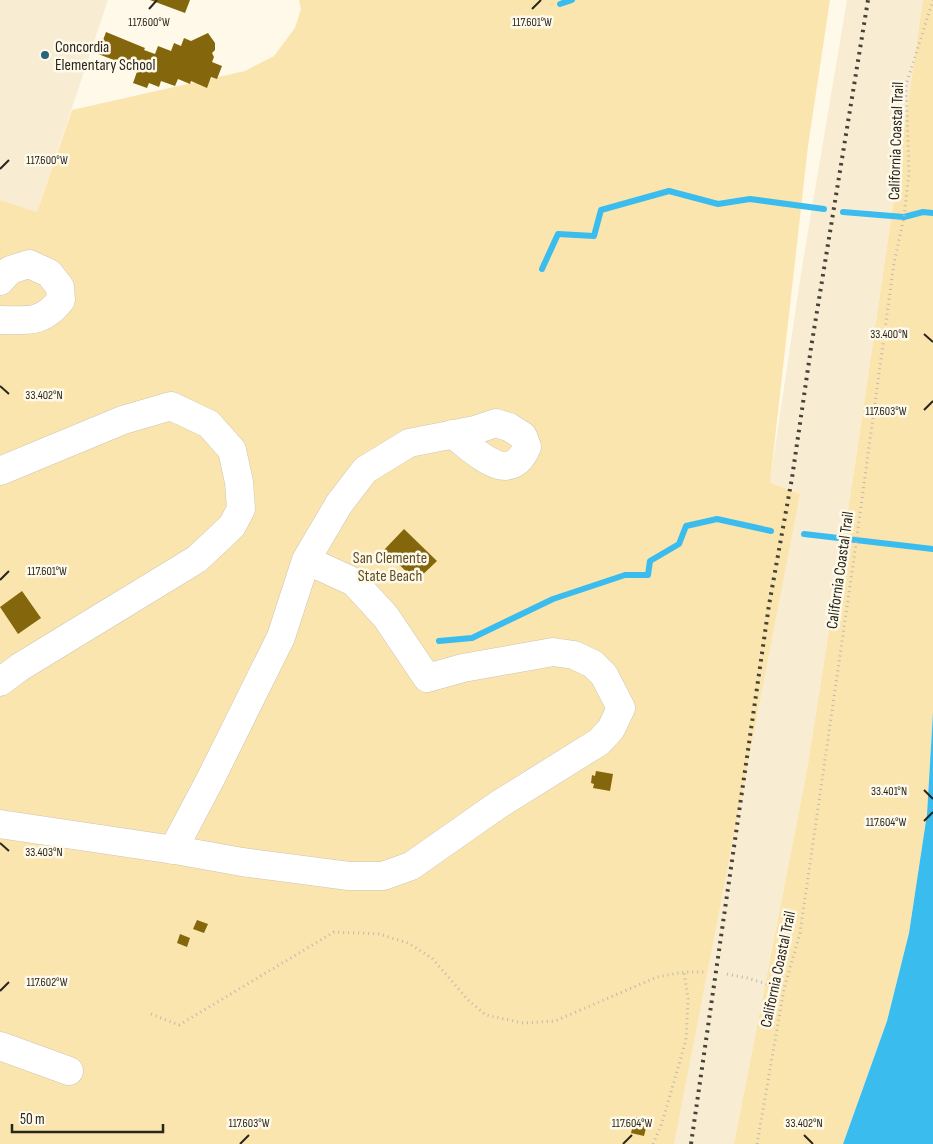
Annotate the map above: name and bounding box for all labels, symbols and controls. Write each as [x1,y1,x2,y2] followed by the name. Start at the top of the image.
[128,15,170,30] text: 117.600°W
[512,15,552,30] text: 117.601°W
[55,38,155,75] place label: Concordia Elementary School
[39,49,51,61] marker: Concordia Elementary School
[885,82,908,201] street label: California Coastal Trail
[26,153,68,168] text: 117.600°W
[870,327,908,342] text: 33.400°N
[25,388,63,403] text: 33.402°N
[865,404,907,419] text: 117.603°W
[823,510,858,630] street label: California Coastal Trail
[353,549,427,586] park label: San Clemente State Beach
[27,564,67,579] text: 117.601°W
[871,784,907,799] text: 33.401°N
[866,815,907,830] text: 117.604°W
[25,845,63,860] text: 33.403°N
[757,909,800,1029] street label: California Coastal Trail
[26,975,68,990] text: 117.602°W
[12,1102,164,1134] scale bar
[20,1110,45,1129] text: 50 m
[228,1116,270,1131] text: 117.603°W
[612,1116,653,1131] text: 117.604°W
[785,1116,823,1131] text: 33.402°N

